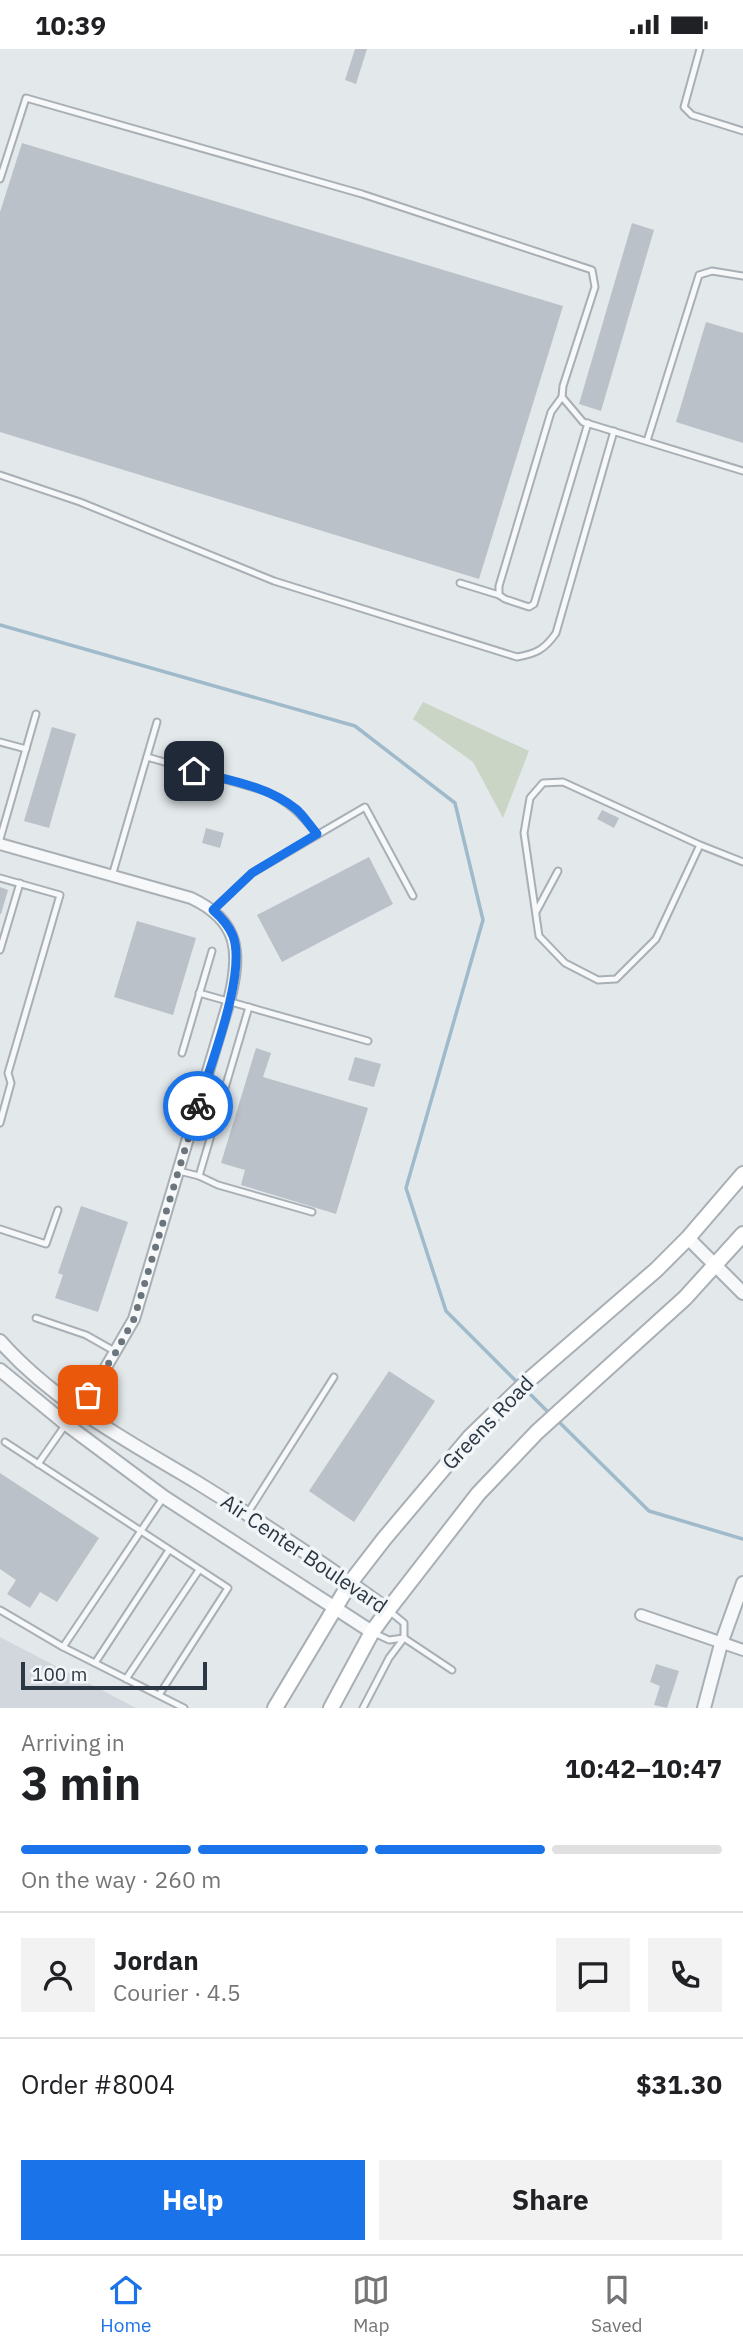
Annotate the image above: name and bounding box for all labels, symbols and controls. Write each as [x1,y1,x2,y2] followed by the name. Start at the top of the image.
[35,8,106,42] text: 10:39
[164,741,224,801] pin
[175,752,213,790] icon: home
[163,1071,233,1141] courier
[179,1087,217,1125] icon: bike
[58,1365,118,1425] pin
[435,1369,539,1475] street label: Greens Road
[69,1376,107,1414] icon: bag
[216,1487,393,1619] street label: Air Center Boulevard
[21,1659,206,1691] scale bar
[32,1662,87,1686] text: 100 m
[21,1727,125,1757] text: Arriving in
[565,1751,722,1785] text: 10:42–10:47
[21,1753,141,1813] text: 3 min
[21,1864,221,1894] text: On the way · 260 m
[21,1938,95,2012] button: person
[556,1938,630,2012] button: chat
[648,1938,722,2012] button: phone
[113,1943,199,1977] text: Jordan
[113,1977,241,2007] text: Courier · 4.5
[21,2067,175,2101] text: Order #8004
[636,2067,722,2101] text: $31.30
[21,2160,365,2240] button: Help
[379,2160,722,2240] button: Share
[100,2271,151,2337] tab: Home
[352,2271,390,2337] tab: Map
[591,2271,643,2337] tab: Saved

